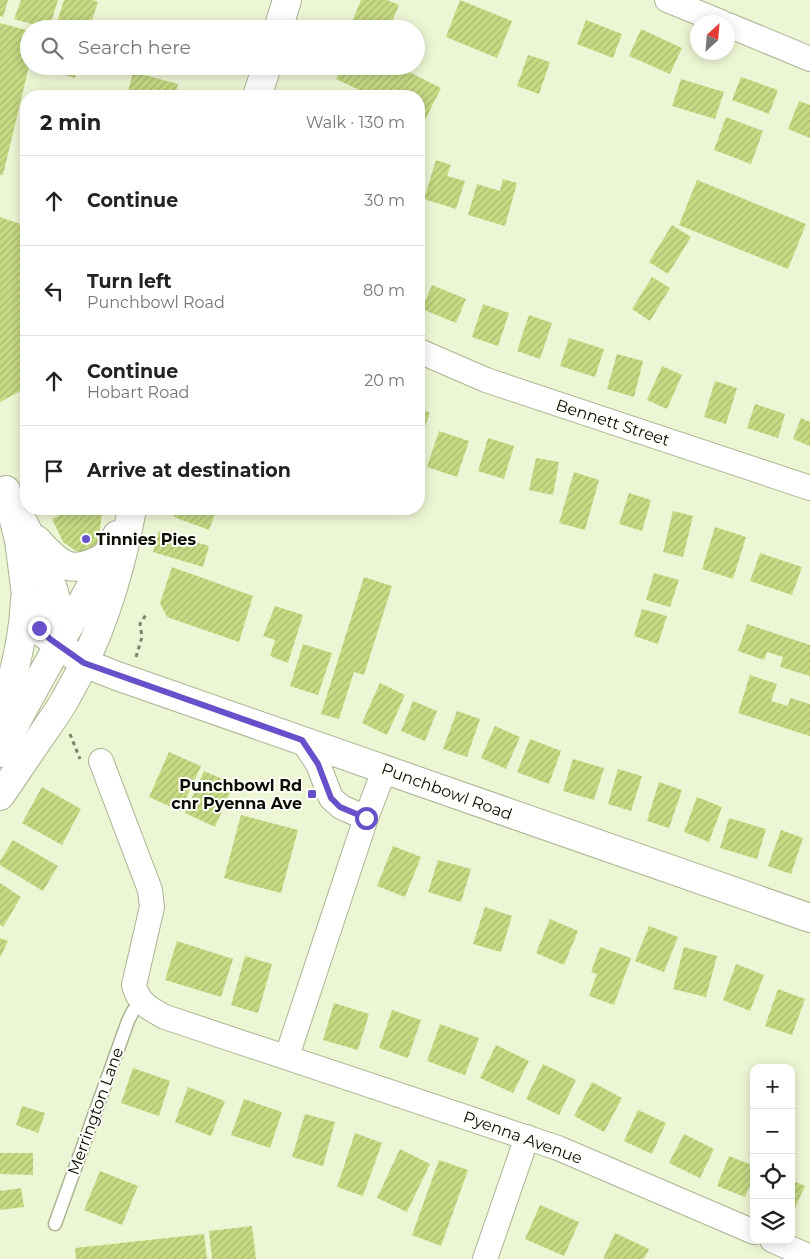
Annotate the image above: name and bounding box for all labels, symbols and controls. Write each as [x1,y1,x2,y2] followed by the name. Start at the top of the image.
[690,15,735,60] north arrow
[20,20,425,75] search box
[38,34,66,62] icon: search
[78,36,191,59] text: Search here
[40,110,101,135] text: 2 min
[306,113,405,132] text: Walk · 130 m
[40,187,68,215] icon: ahead
[87,189,178,212] text: Continue
[364,191,405,210] text: 30 m
[87,270,172,293] text: Turn left
[40,277,68,305] icon: left
[363,281,405,300] text: 80 m
[87,293,225,312] text: Punchbowl Road
[87,360,178,383] text: Continue
[40,367,68,395] icon: ahead
[364,371,405,390] text: 20 m
[87,383,189,402] text: Hobart Road
[554,395,673,450] street label: Bennett Street
[40,457,68,485] icon: arrive
[87,459,291,482] text: Arrive at destination
[96,530,196,549] place label: Tinnies Pies
[80,533,92,545] marker: Tinnies Pies
[28,617,51,640] route end
[379,759,515,824] street label: Punchbowl Road
[171,776,302,813] place label: Punchbowl Rd cnr Pyenna Ave
[306,788,318,800] marker: Punchbowl Rd cnr Pyenna Ave
[355,807,378,830] route start
[64,1045,127,1177] street label: Merrington Lane
[750,1064,795,1244] map controls
[750,1064,795,1109] button: +
[461,1107,585,1168] street label: Pyenna Avenue
[750,1109,795,1154] button: −
[750,1154,795,1199] button: locate
[750,1199,795,1244] button: layers

